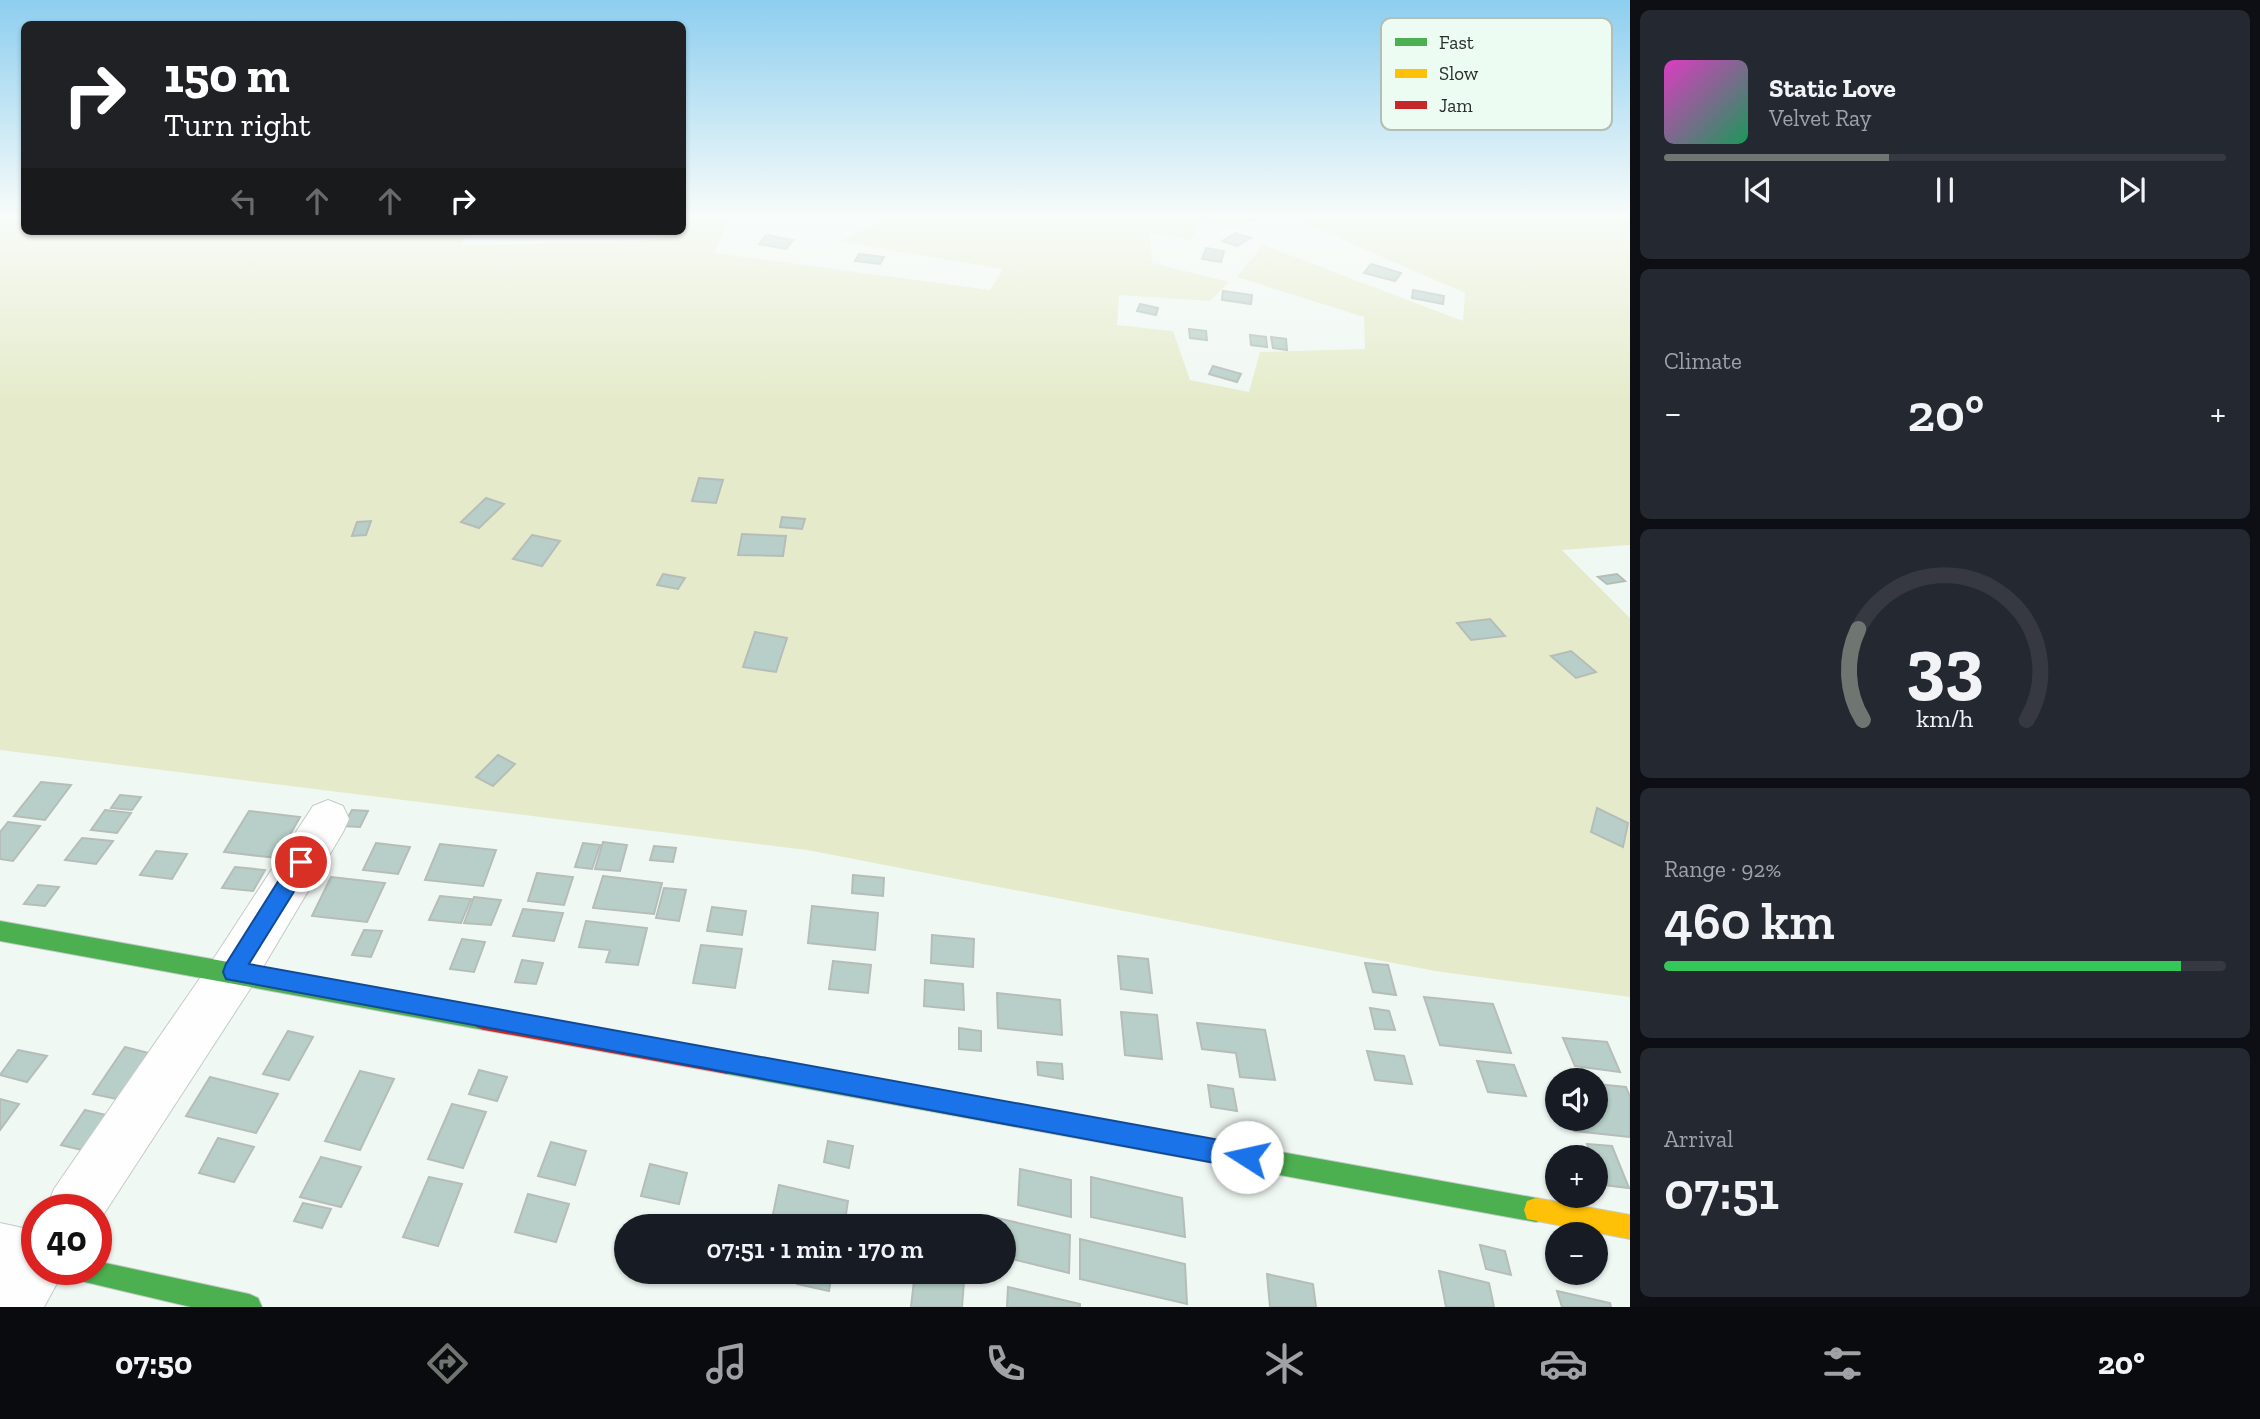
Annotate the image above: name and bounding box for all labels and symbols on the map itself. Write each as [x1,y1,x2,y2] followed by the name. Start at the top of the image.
[1381,18,1612,130] legend
[1439,31,1474,54] text: Fast
[1439,62,1479,85] text: Slow
[1439,94,1473,117] text: Jam
[271,832,331,892] pin
[1210,1120,1284,1194] position arrow
[21,1194,112,1285] speed limit sign: 40

